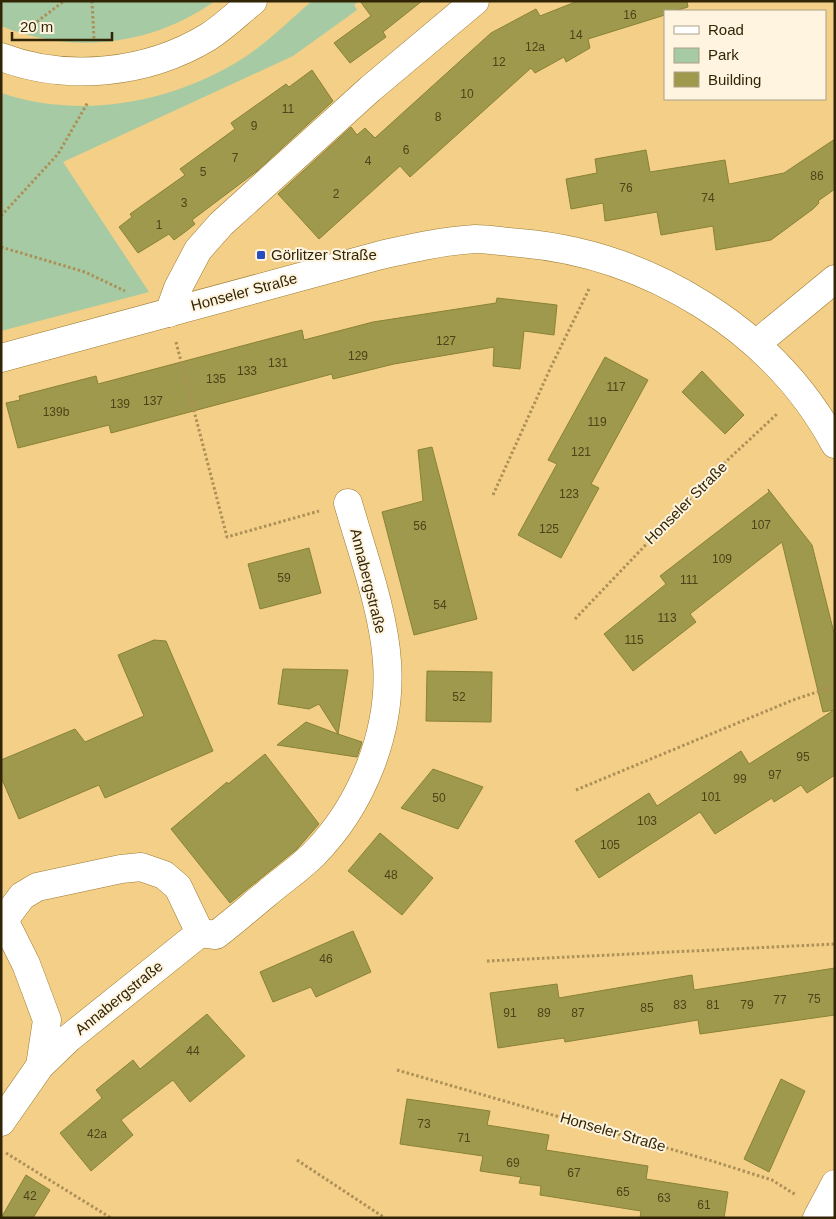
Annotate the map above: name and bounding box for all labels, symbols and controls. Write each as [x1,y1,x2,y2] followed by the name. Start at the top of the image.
[623,8,637,22] house number: 16
[12,10,112,42] scale bar
[664,10,826,100] legend
[20,18,53,35] text: 20 m
[708,21,744,38] text: Road
[569,28,583,42] house number: 14
[525,40,545,54] house number: 12a
[708,46,739,63] text: Park
[492,55,506,69] house number: 12
[708,71,761,88] text: Building
[460,87,474,101] house number: 10
[282,102,295,116] house number: 11
[435,110,442,124] house number: 8
[251,119,258,133] house number: 9
[403,143,410,157] house number: 6
[232,151,239,165] house number: 7
[365,154,372,168] house number: 4
[200,165,207,179] house number: 5
[810,169,824,183] house number: 86
[619,181,633,195] house number: 76
[333,187,340,201] house number: 2
[701,191,715,205] house number: 74
[181,196,188,210] house number: 3
[156,218,163,232] house number: 1
[271,246,377,263] place label: Görlitzer Straße
[255,249,267,261] marker: Görlitzer Straße
[189,269,299,314] street label: Honseler Straße
[436,334,456,348] house number: 127
[348,349,368,363] house number: 129
[268,356,288,370] house number: 131
[237,364,257,378] house number: 133
[206,372,226,386] house number: 135
[606,380,626,394] house number: 117
[143,394,163,408] house number: 137
[110,397,130,411] house number: 139
[43,405,70,419] house number: 139b
[587,415,607,429] house number: 119
[571,445,591,459] house number: 121
[641,458,730,547] street label: Honseler Straße
[559,487,579,501] house number: 123
[751,518,771,532] house number: 107
[413,519,427,533] house number: 56
[539,522,559,536] house number: 125
[347,527,390,635] street label: Annabergstraße
[712,552,732,566] house number: 109
[277,571,291,585] house number: 59
[680,573,698,587] house number: 111
[433,598,447,612] house number: 54
[657,611,677,625] house number: 113
[624,633,644,647] house number: 115
[452,690,466,704] house number: 52
[796,750,810,764] house number: 95
[768,768,782,782] house number: 97
[733,772,747,786] house number: 99
[701,790,721,804] house number: 101
[432,791,446,805] house number: 50
[637,814,657,828] house number: 103
[600,838,620,852] house number: 105
[384,868,398,882] house number: 48
[319,952,333,966] house number: 46
[72,957,166,1038] street label: Annabergstraße
[807,992,821,1006] house number: 75
[773,993,787,1007] house number: 77
[673,998,687,1012] house number: 83
[706,998,720,1012] house number: 81
[740,998,754,1012] house number: 79
[640,1001,654,1015] house number: 85
[503,1006,517,1020] house number: 91
[537,1006,551,1020] house number: 89
[571,1006,585,1020] house number: 87
[186,1044,200,1058] house number: 44
[558,1108,668,1155] street label: Honseler Straße
[417,1117,431,1131] house number: 73
[87,1127,107,1141] house number: 42a
[457,1131,471,1145] house number: 71
[506,1156,520,1170] house number: 69
[567,1166,581,1180] house number: 67
[616,1185,630,1199] house number: 65
[23,1189,37,1203] house number: 42
[657,1191,671,1205] house number: 63
[697,1198,711,1212] house number: 61

